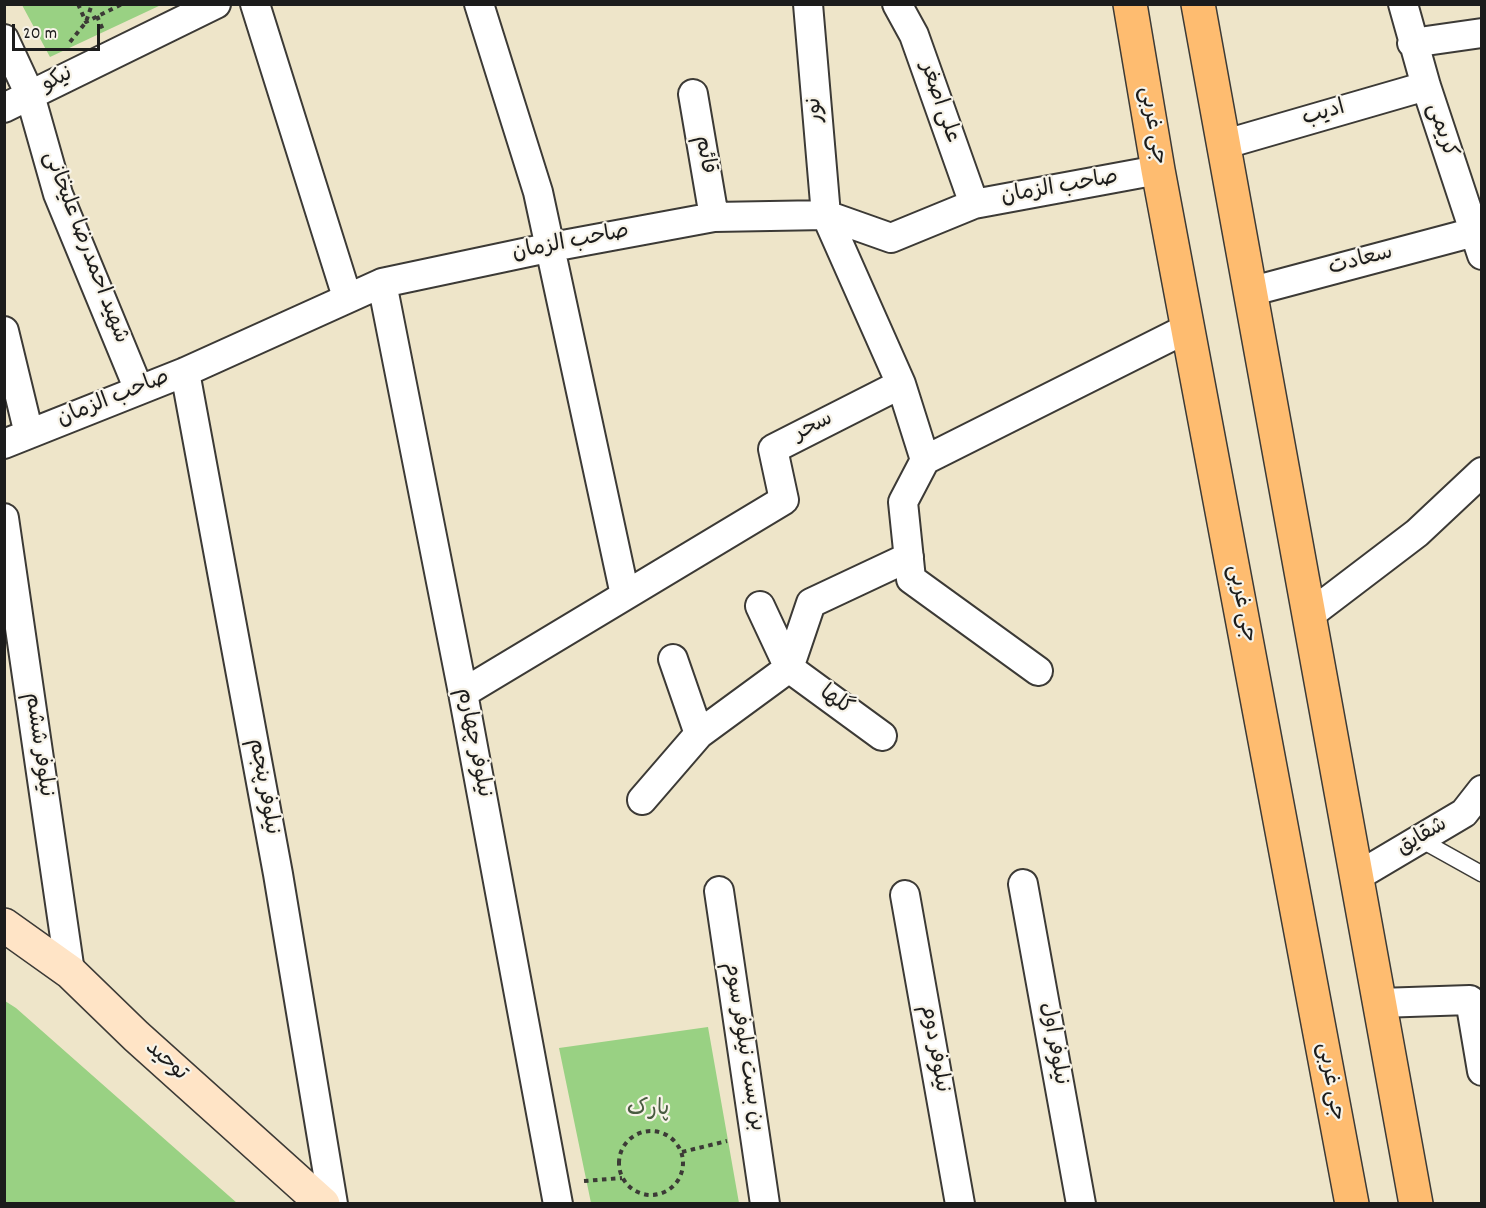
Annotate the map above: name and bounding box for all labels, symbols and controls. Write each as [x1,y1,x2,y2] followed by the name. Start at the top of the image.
[15,12,104,50] scale bar
[23,22,57,47] text: 20 m
[912,59,964,147] street label: علی اصغر
[38,62,78,100] street label: نیکو
[1131,85,1171,167] street label: جی غربی
[803,96,831,124] street label: نور
[1300,96,1348,134] street label: ادیب
[1419,101,1461,161] street label: کریمی
[687,134,719,176] street label: قائم
[35,148,133,348] street label: شهید احمدرضا علیخانی
[999,166,1121,212] street label: صاحب الزمان
[510,220,632,268] street label: صاحب الزمان
[1326,241,1396,283] street label: سعادت
[54,366,174,434] street label: صاحب الزمان
[790,407,838,449] street label: سحر
[1220,563,1260,645] street label: جی غربی
[813,681,857,723] street label: گلها
[448,686,496,800] street label: نیلوفر چهارم
[17,691,57,799] street label: نیلوفر ششم
[241,737,283,837] street label: نیلوفر پنجم
[1393,813,1453,863] street label: شقایق
[716,961,768,1133] street label: بن بست نیلوفر سوم
[1032,1001,1072,1087] street label: نیلوفر اول
[912,1003,954,1095] street label: نیلوفر دوم
[138,1036,192,1088] street label: توحید
[1309,1041,1349,1123] street label: جی غربی
[627,1098,669,1124] park label: پارک

